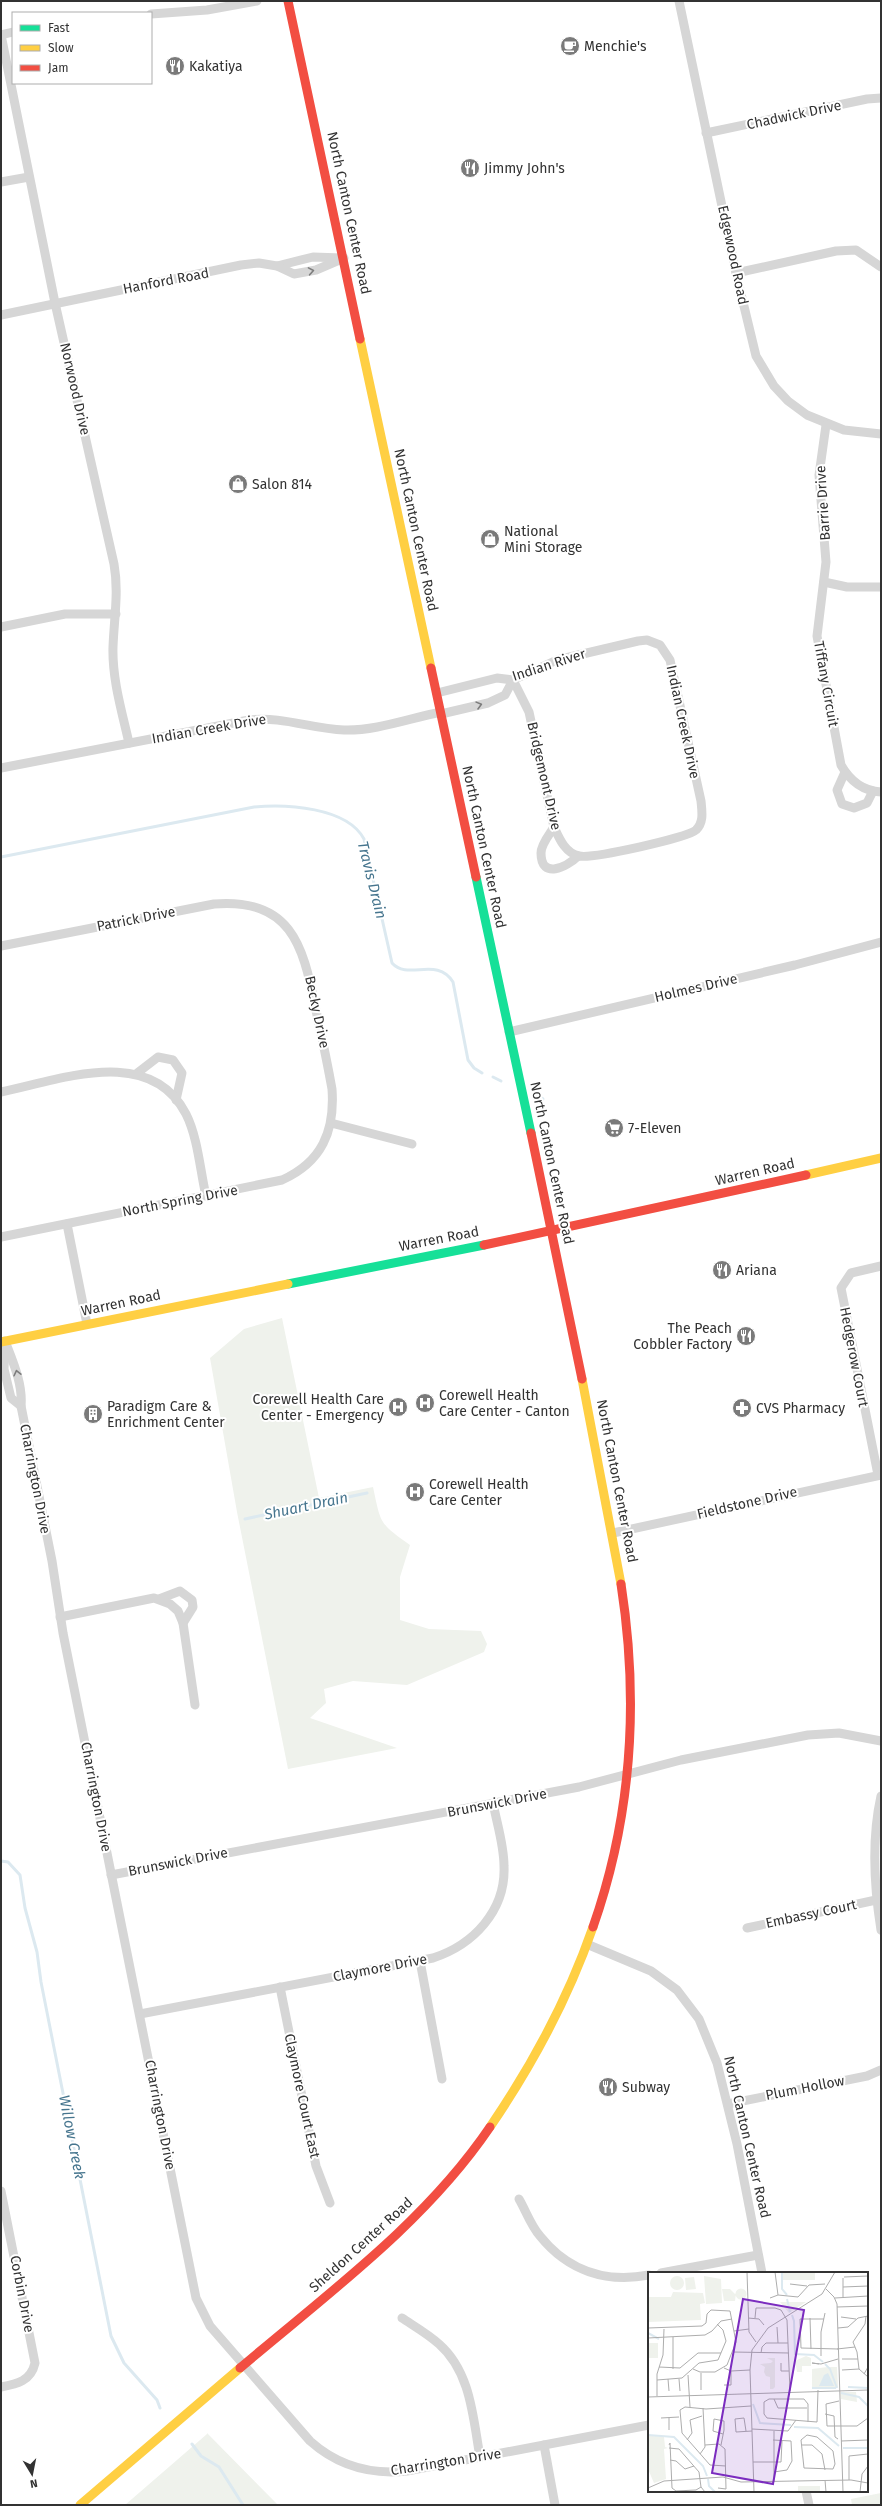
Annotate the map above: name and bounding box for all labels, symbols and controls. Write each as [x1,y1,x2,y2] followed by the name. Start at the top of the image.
[12,12,152,84] legend
[48,21,70,35] text: Fast
[559,35,581,57] cafe icon: Menchie's
[584,38,647,55] place label: Menchie's
[48,41,74,55] text: Slow
[164,55,186,77] restaurant icon: Kakatiya
[189,58,243,75] place label: Kakatiya
[48,61,68,75] text: Jam
[745,97,843,133] street label: Chadwick Drive
[323,130,375,296] street label: North Canton Center Road
[459,157,481,179] restaurant icon: Jimmy John's
[484,160,565,177] place label: Jimmy John's
[714,204,752,306] street label: Edgewood Road
[121,264,211,298] street label: Hanford Road
[307,267,314,276] one-way arrow
[56,341,94,437] street label: Norwood Drive
[390,447,442,613] street label: North Canton Center Road
[812,465,834,541] street label: Barrie Drive
[227,473,249,495] shop icon: Salon 814
[252,476,313,493] place label: Salon 814
[504,523,582,556] place label: National Mini Storage
[479,528,501,550] shop icon: National Mini Storage
[810,640,842,729] street label: Tiffany Circuit
[510,645,589,685] street label: Indian River
[663,664,703,780] street label: Indian Creek Drive
[476,701,483,710] one-way arrow
[151,711,267,747] street label: Indian Creek Drive
[523,720,565,832] street label: Bridgemont Drive
[458,764,510,930] street label: North Canton Center Road
[354,839,390,921] water label: Travis Drain
[95,903,177,935] street label: Patrick Drive
[653,970,739,1006] street label: Holmes Drive
[301,974,333,1050] street label: Becky Drive
[526,1080,578,1246] street label: North Canton Center Road
[603,1117,625,1139] supermarket icon: 7-Eleven
[628,1120,682,1137] place label: 7-Eleven
[714,1155,796,1189] street label: Warren Road
[121,1181,239,1221] street label: North Spring Drive
[398,1223,480,1255] street label: Warren Road
[711,1259,733,1281] restaurant icon: Ariana
[736,1262,777,1279] place label: Ariana
[80,1286,162,1320] street label: Warren Road
[836,1306,872,1409] street label: Hedgerow Court
[633,1320,732,1353] place label: The Peach Cobbler Factory
[735,1325,757,1347] restaurant icon: The Peach Cobbler Factory
[13,1370,21,1376] one-way arrow
[439,1387,570,1420] place label: Corewell Health Care Center - Canton
[253,1391,384,1424] place label: Corewell Health Care Center - Emergency
[414,1392,436,1414] hospital icon: Corewell Health Care Center - Canton
[387,1396,409,1418] hospital icon: Corewell Health Care Center - Emergency
[731,1397,753,1419] pharmacy icon: CVS Pharmacy
[107,1398,225,1431] place label: Paradigm Care & Enrichment Center
[593,1398,641,1564] street label: North Canton Center Road
[756,1400,845,1417] place label: CVS Pharmacy
[82,1403,104,1425] building icon: Paradigm Care & Enrichment Center
[16,1423,54,1535] street label: Charrington Drive
[429,1476,529,1509] place label: Corewell Health Care Center
[404,1481,426,1503] hospital icon: Corewell Health Care Center
[695,1483,799,1523] street label: Fieldstone Drive
[261,1488,350,1524] water label: Shuart Drain
[77,1741,115,1853] street label: Charrington Drive
[446,1785,548,1821] street label: Brunswick Drive
[127,1844,229,1880] street label: Brunswick Drive
[764,1896,859,1932] street label: Embassy Court
[332,1951,428,1985] street label: Claymore Drive
[280,2032,324,2161] street label: Claymore Court East
[720,2054,774,2220] street label: North Canton Center Road
[141,2059,179,2171] street label: Charrington Drive
[764,2072,846,2104] street label: Plum Hollow
[597,2076,619,2098] restaurant icon: Subway
[622,2079,670,2096] place label: Subway
[55,2093,89,2181] water label: Willow Creek
[306,2194,416,2296] street label: Sheldon Center Road
[6,2254,38,2334] street label: Corbin Drive
[648,2272,868,2492] inset map
[390,2445,502,2479] street label: Charrington Drive
[12,2454,52,2494] north arrow
[29,2476,38,2490] text: N

